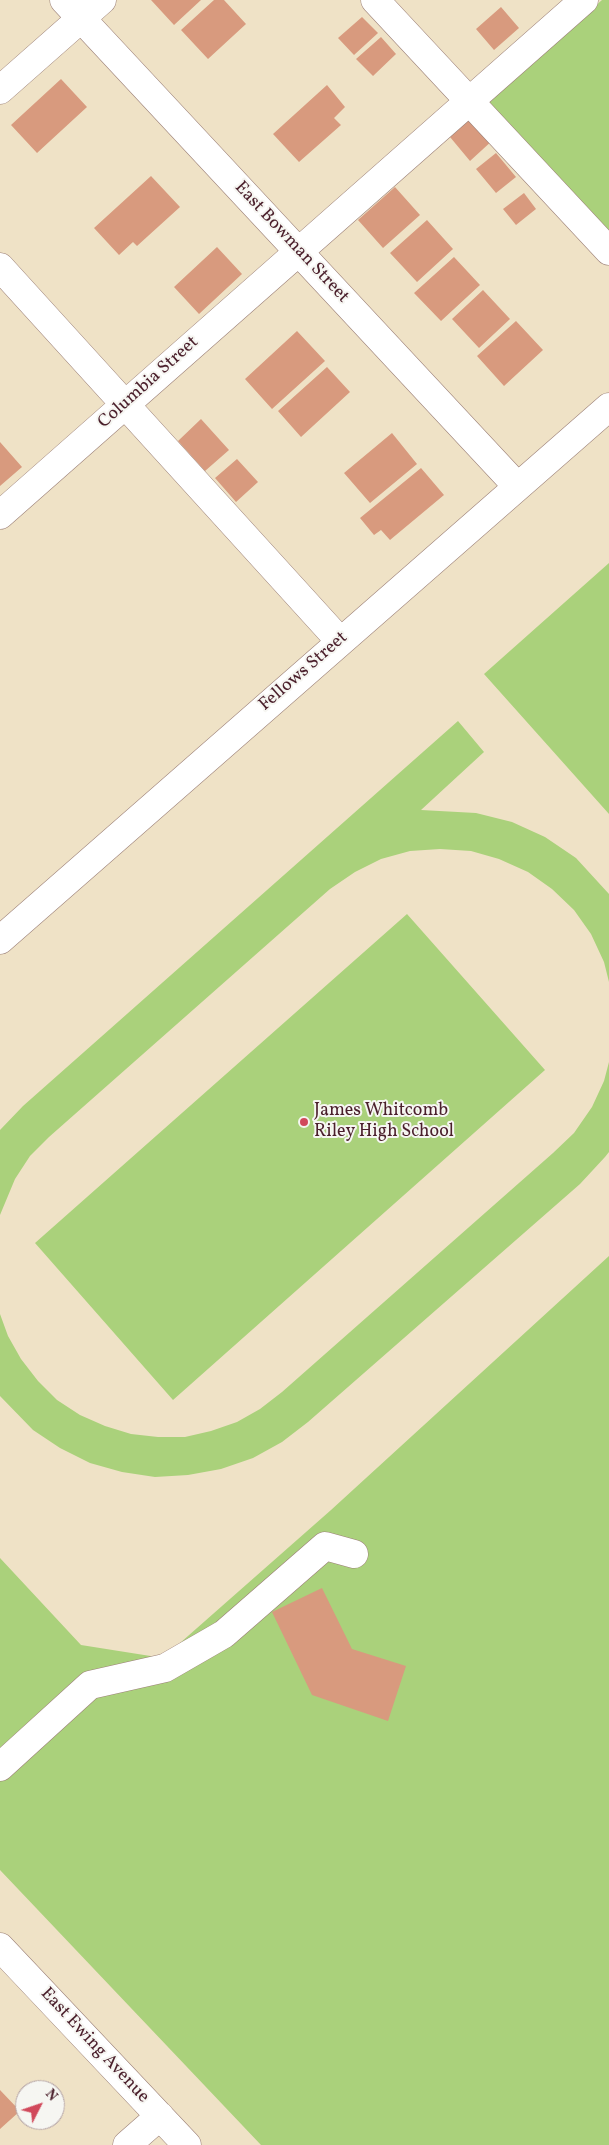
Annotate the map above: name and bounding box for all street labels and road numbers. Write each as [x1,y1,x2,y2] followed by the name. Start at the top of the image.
[229,178,353,308] street label: East Bowman Street
[94,332,204,434] street label: Columbia Street
[255,628,353,716] street label: Fellows Street
[35,1984,153,2108] street label: East Ewing Avenue

